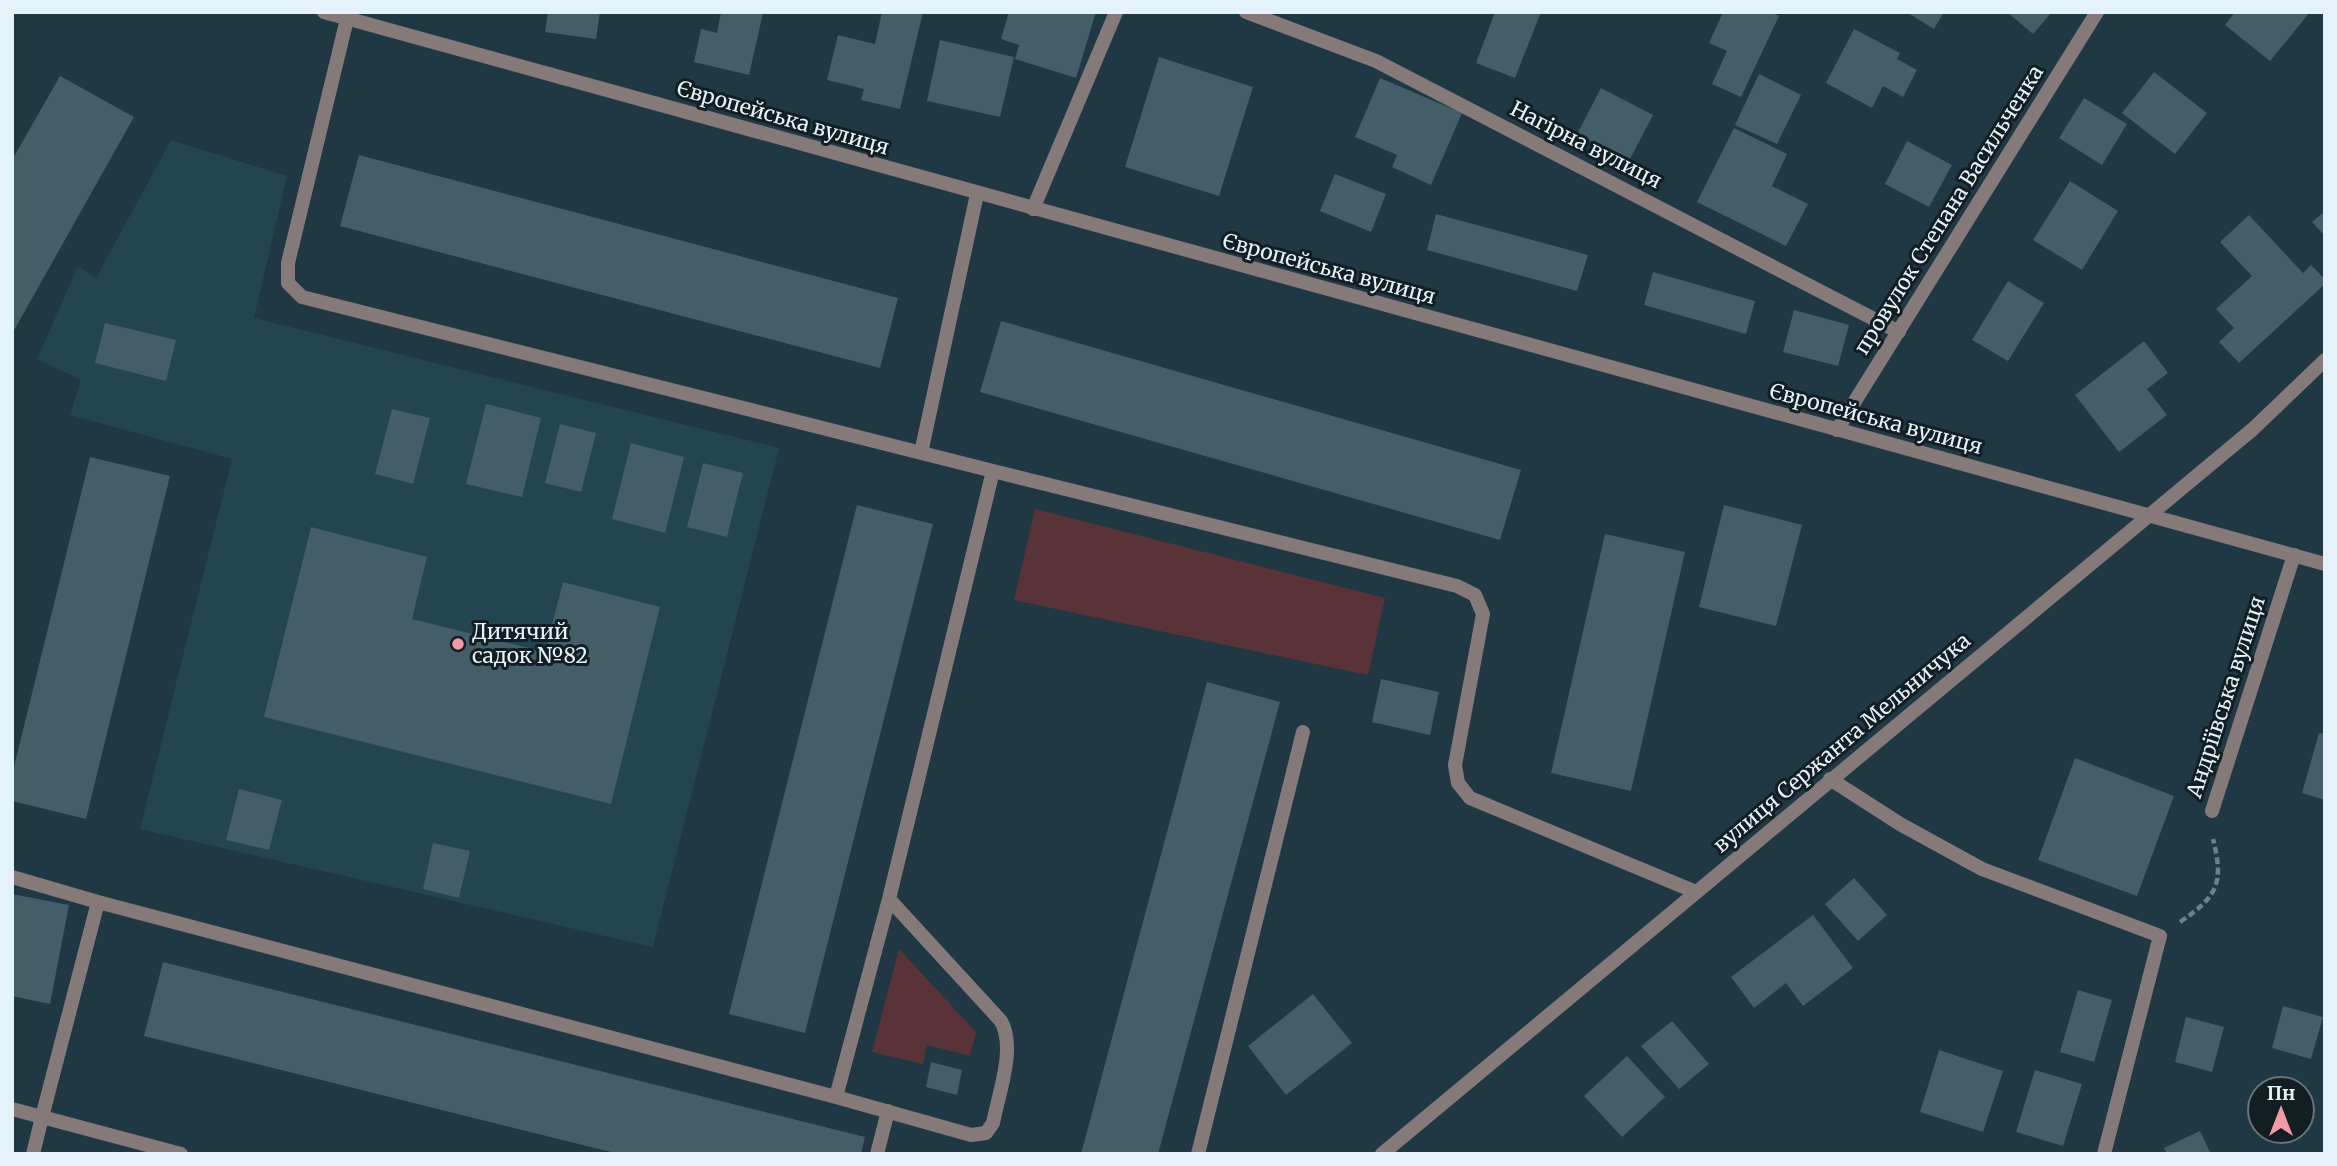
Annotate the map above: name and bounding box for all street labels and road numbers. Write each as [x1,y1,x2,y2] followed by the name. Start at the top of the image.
[1848,60,2049,359] street label: провулок Степана Васильченка
[674,74,892,161] street label: Європейська вулиця
[1506,95,1666,194] street label: Нагірна вулиця
[1220,227,1439,310] street label: Європейська вулиця
[1767,377,1986,460] street label: Європейська вулиця
[2180,593,2271,802] street label: Андріївська вулиця
[1708,627,1976,858] street label: вулиця Сержанта Мельничука

